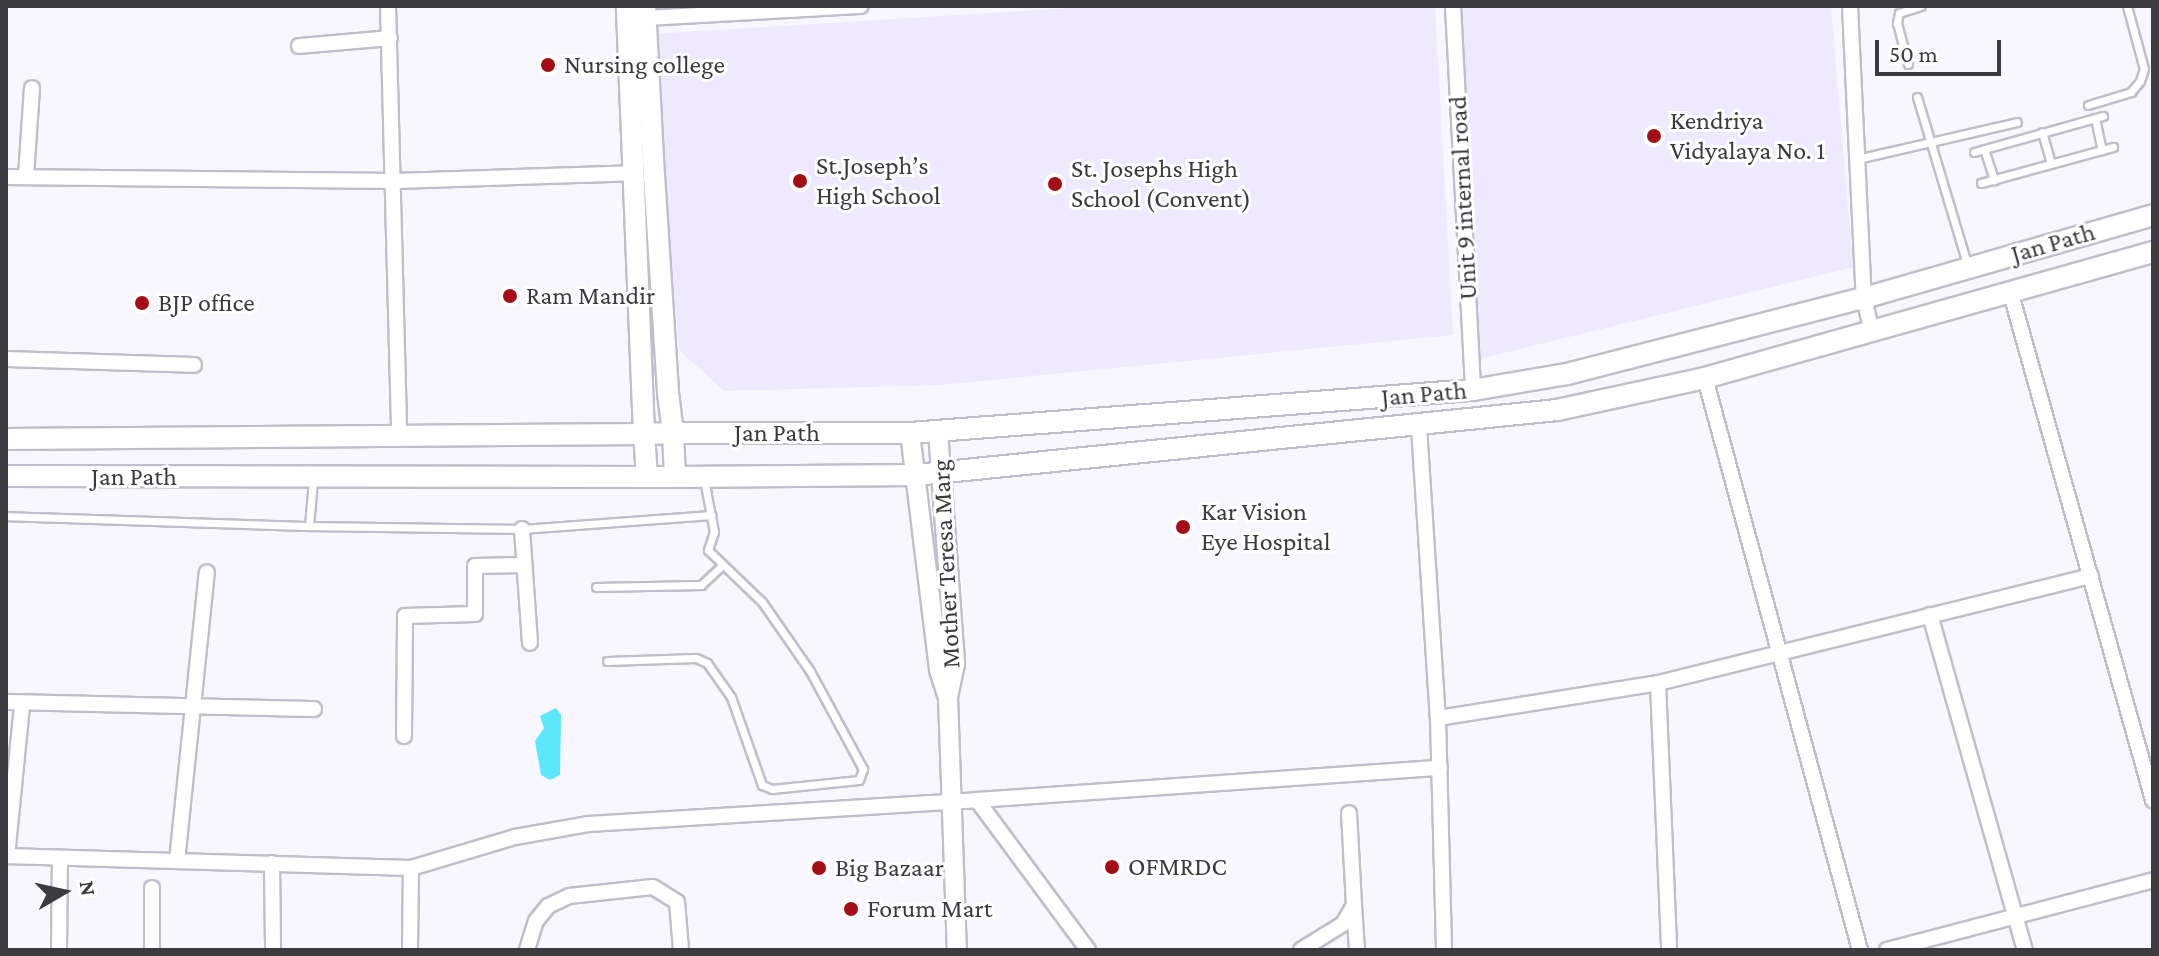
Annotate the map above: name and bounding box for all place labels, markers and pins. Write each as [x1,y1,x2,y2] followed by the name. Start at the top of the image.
[564,49,725,81] place label: Nursing college
[539,56,557,74] marker: Nursing college
[1670,105,1825,166] place label: Kendriya Vidyalaya No. 1
[1645,127,1663,145] marker: Kendriya Vidyalaya No. 1
[816,150,941,212] place label: St.Joseph’s High School
[1071,153,1251,214] place label: St. Josephs High School (Convent)
[791,172,809,190] marker: St.Joseph’s High School
[1046,175,1064,193] marker: St. Josephs High School (Convent)
[526,280,655,312] place label: Ram Mandir
[158,287,255,319] place label: BJP office
[501,287,519,305] marker: Ram Mandir
[133,294,151,312] marker: BJP office
[1201,496,1331,558] place label: Kar Vision Eye Hospital
[1172,516,1194,538] marker: Kar Vision Eye Hospital
[1128,851,1227,883] place label: OFMRDC
[835,852,944,884] place label: Big Bazaar
[1103,858,1121,876] marker: OFMRDC
[810,859,828,877] marker: Big Bazaar
[867,893,992,925] place label: Forum Mart
[842,900,860,918] marker: Forum Mart

